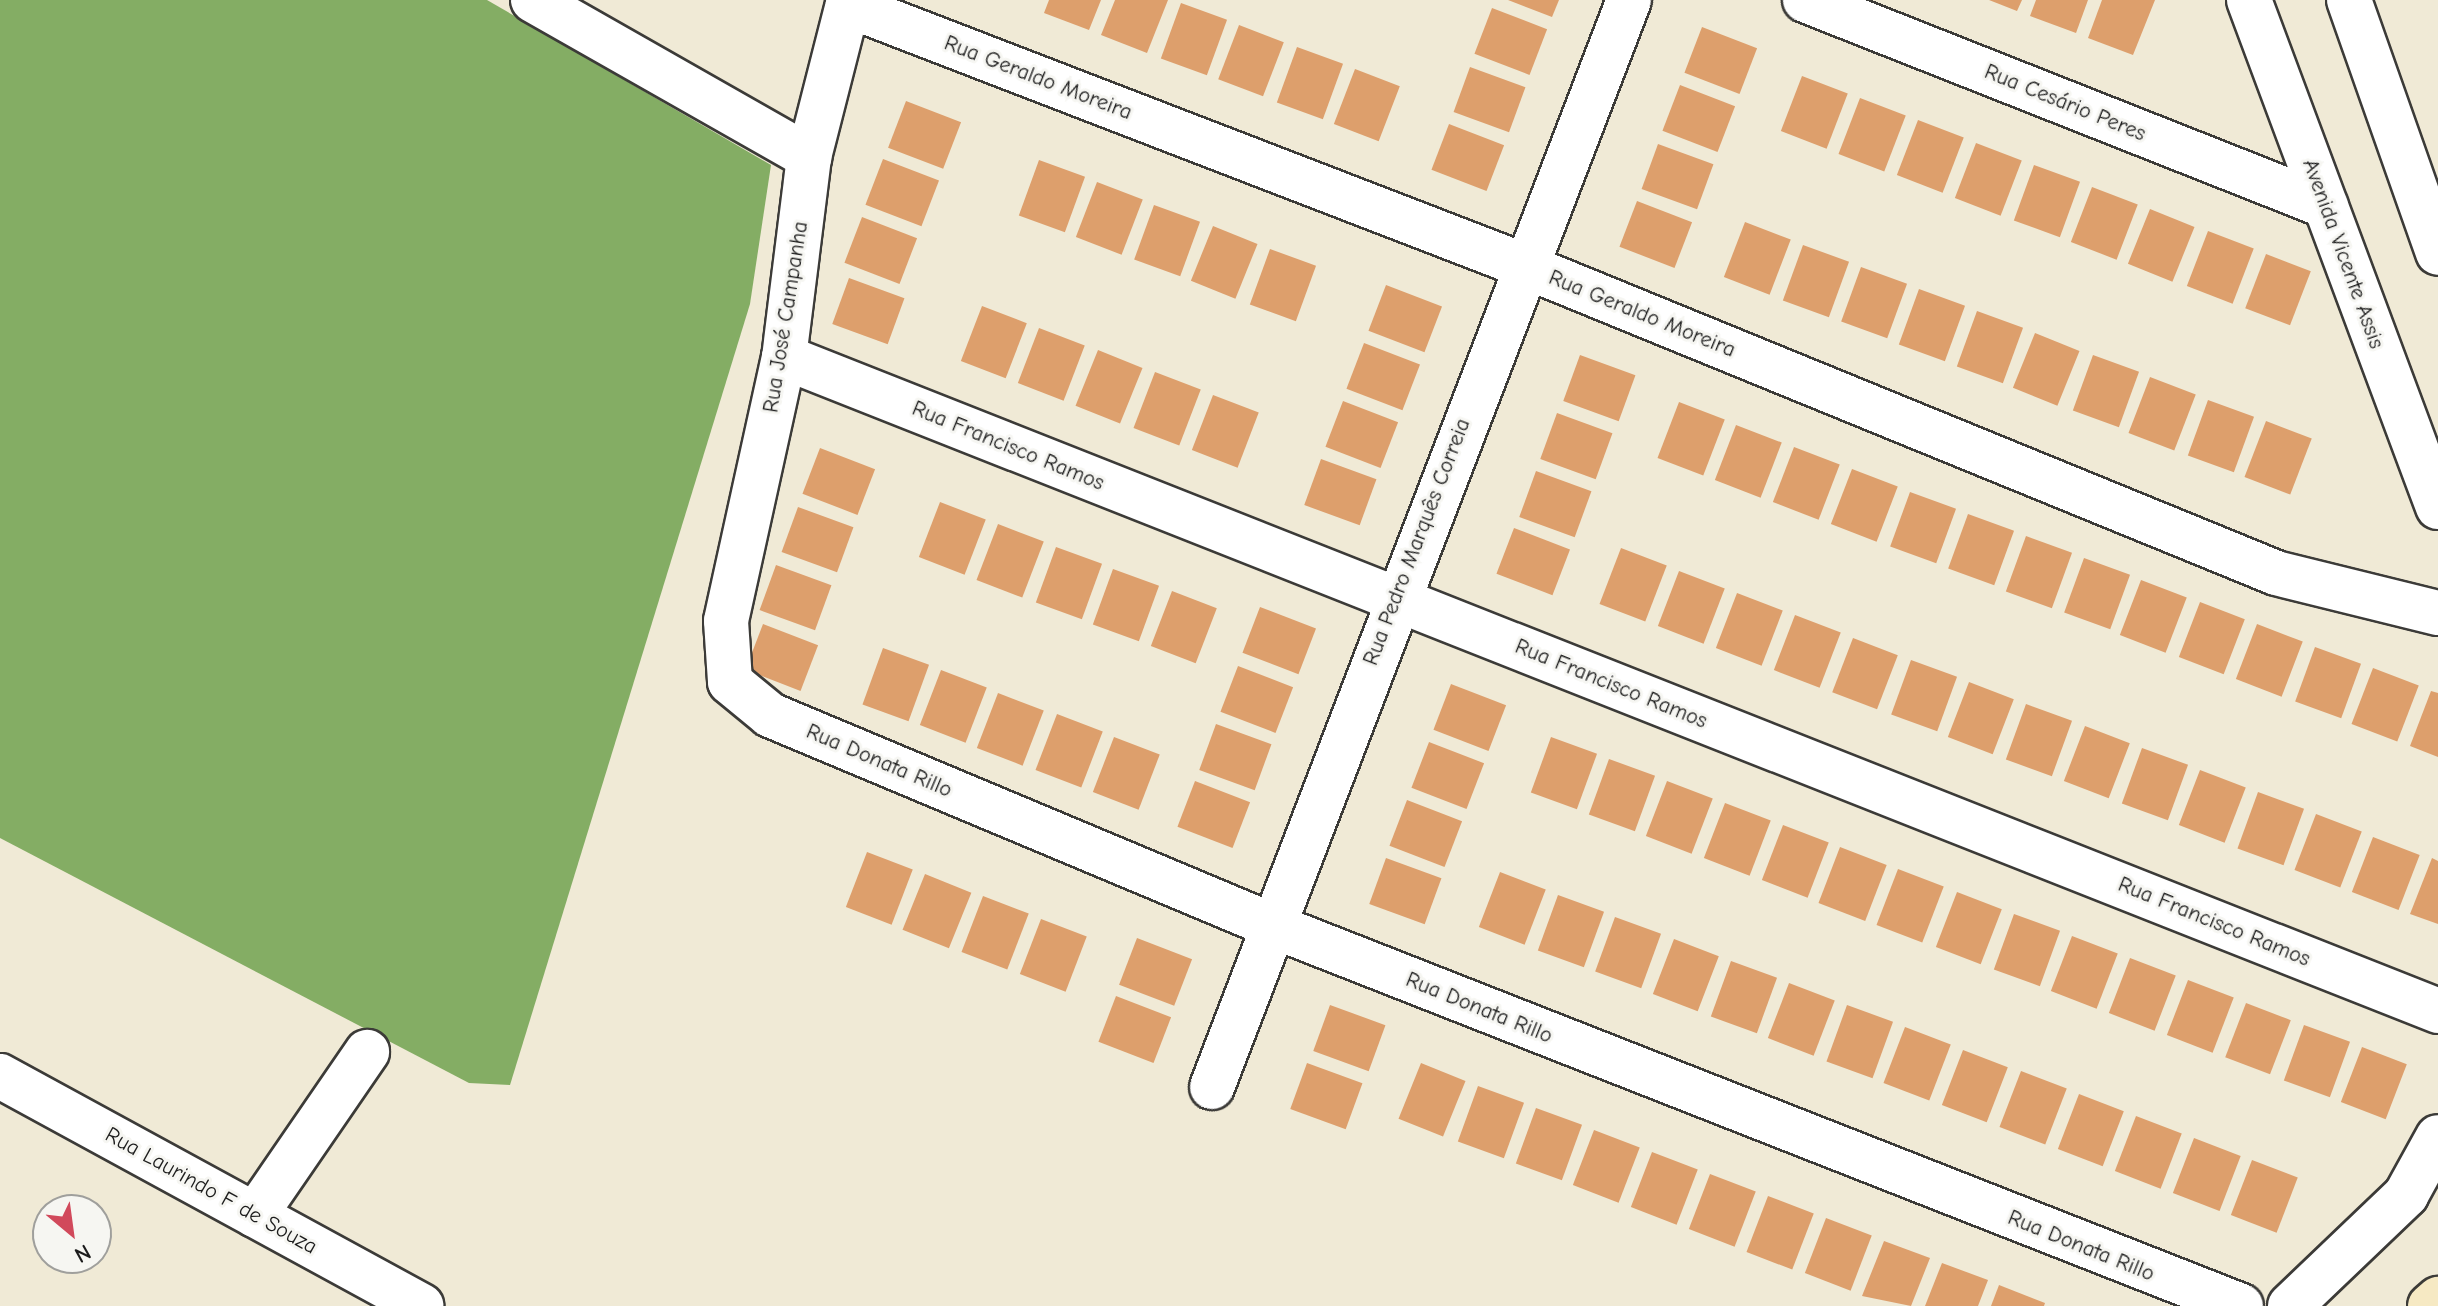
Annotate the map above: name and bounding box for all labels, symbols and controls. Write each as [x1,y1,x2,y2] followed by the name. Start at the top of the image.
[940,30,1136,126] street label: Rua Geraldo Moreira
[1980,59,2150,147] street label: Rua Cesário Peres
[2296,156,2390,352] street label: Avenida Vicente Assis
[758,219,814,415] street label: Rua José Campanha
[1545,264,1739,364] street label: Rua Geraldo Moreira
[908,395,1108,497] street label: Rua Francisco Ramos
[1358,415,1476,669] street label: Rua Pedro Marquês Correia
[1511,633,1711,735] street label: Rua Francisco Ramos
[802,718,956,804] street label: Rua Donata Rillo
[2114,871,2314,973] street label: Rua Francisco Ramos
[1402,967,1556,1049] street label: Rua Donata Rillo
[100,1122,322,1260] street label: Rua Laurindo F de Souza
[32,1194,112,1274] north arrow
[2004,1205,2158,1287] street label: Rua Donata Rillo
[70,1238,95,1268] text: N

